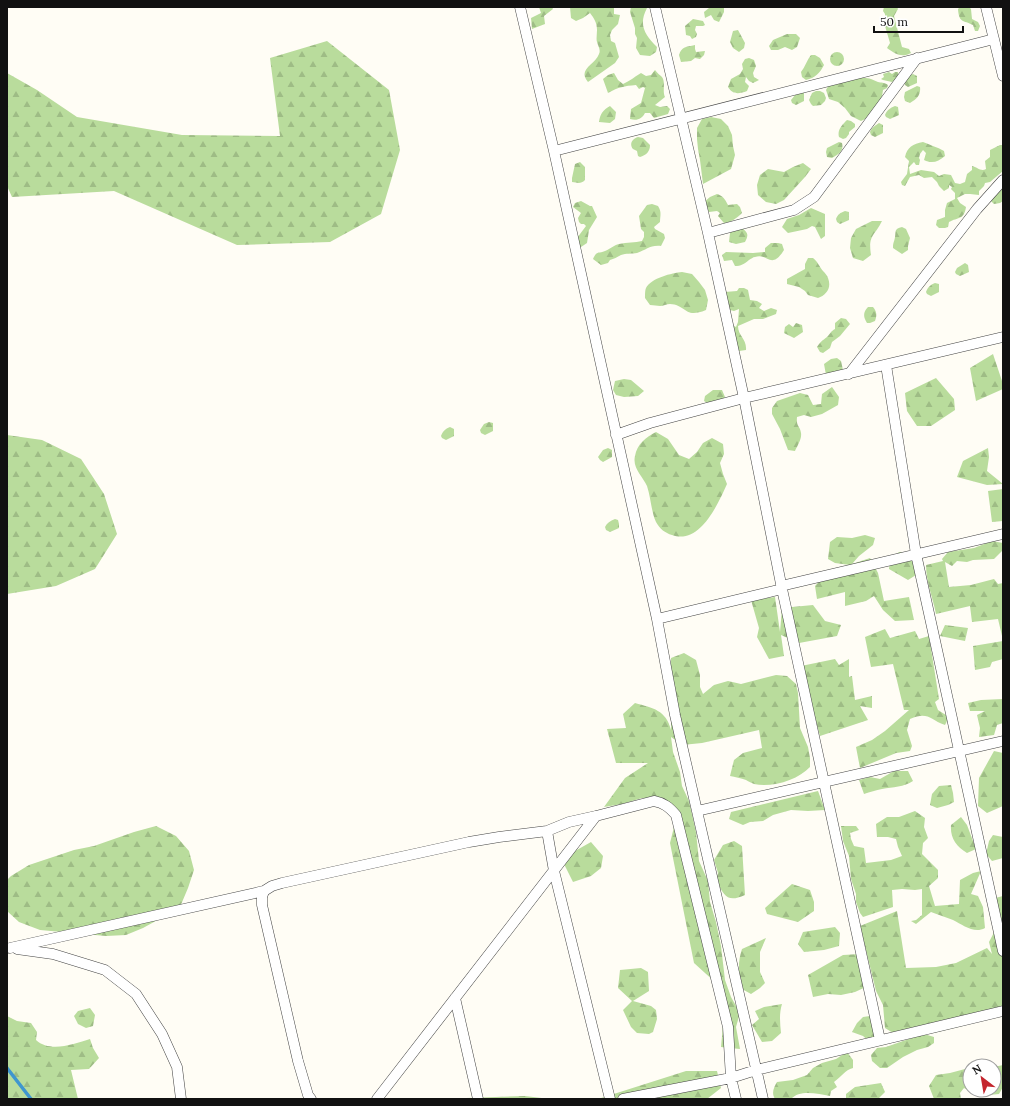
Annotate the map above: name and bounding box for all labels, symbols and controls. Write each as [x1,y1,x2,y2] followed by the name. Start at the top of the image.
[874,8,963,34] scale bar
[880,14,908,29] text: 50 m
[962,1058,1002,1098] north arrow
[970,1061,985,1078] text: N

